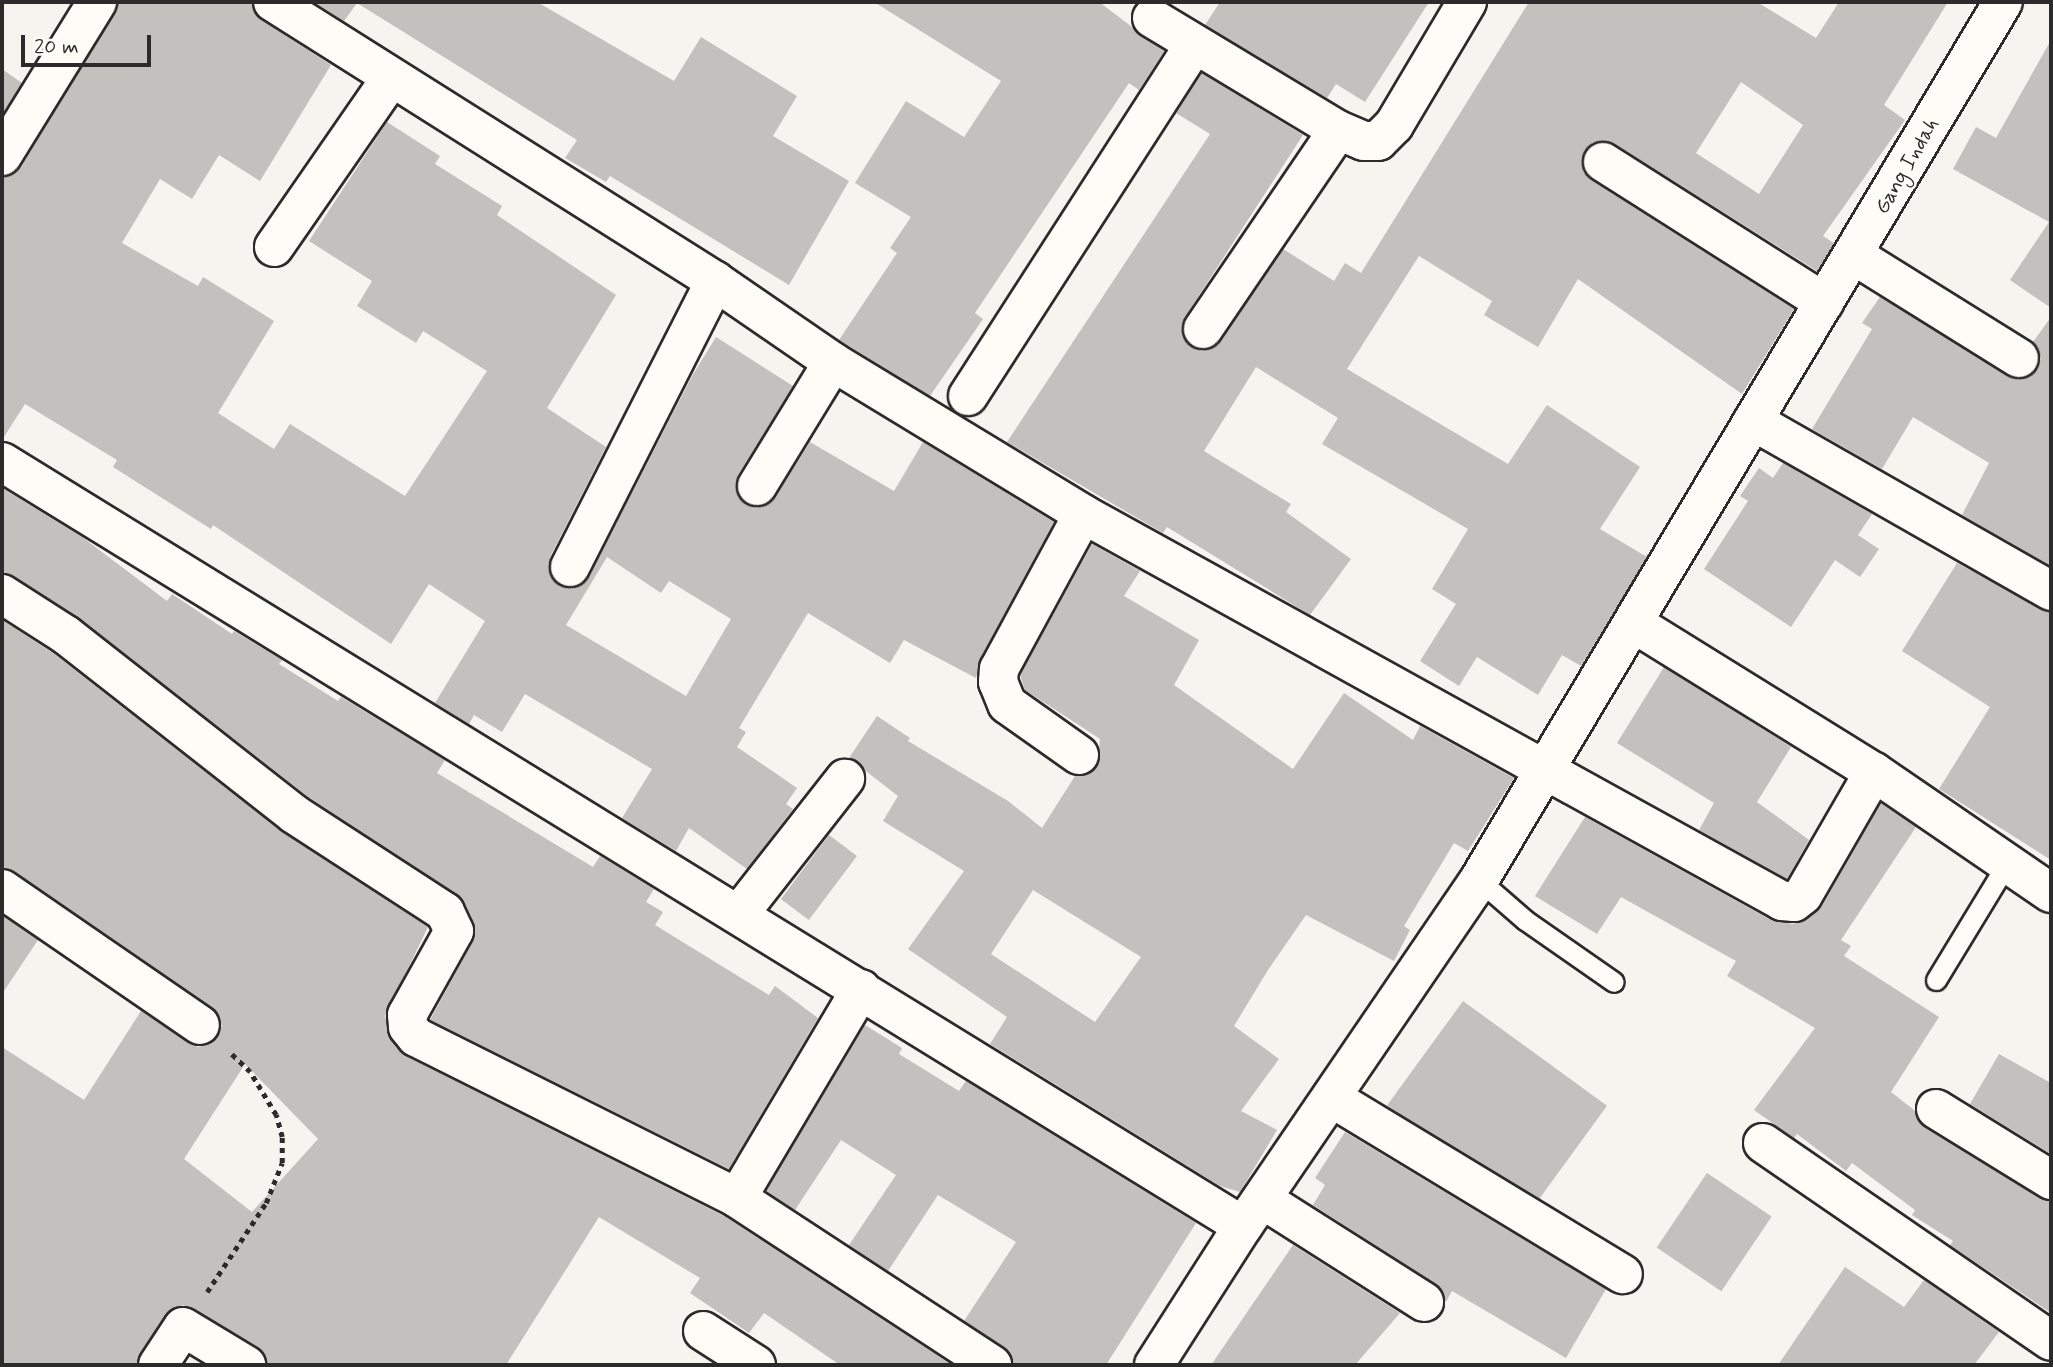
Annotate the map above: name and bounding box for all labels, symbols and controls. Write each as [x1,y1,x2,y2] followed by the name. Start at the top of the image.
[24,21,154,65] scale bar
[34,33,79,61] text: 20 m
[1870,115,1944,217] street label: Gang Indah

